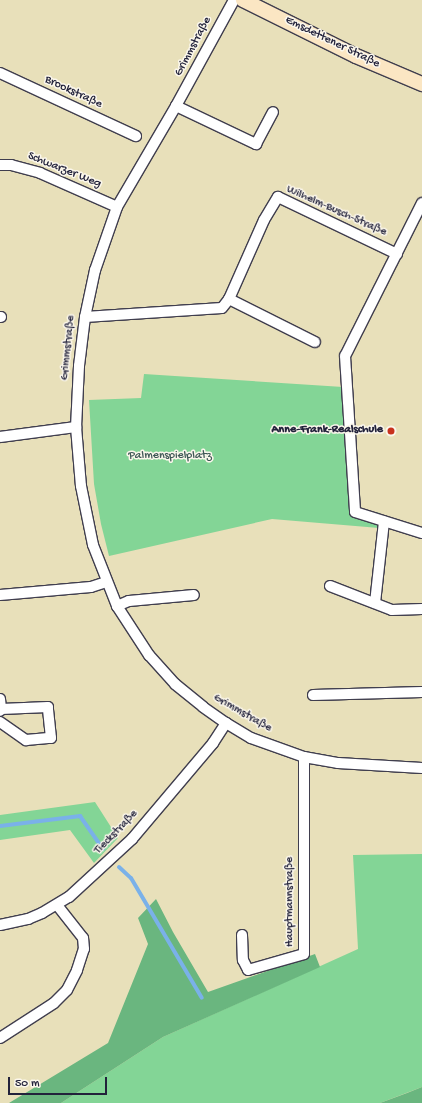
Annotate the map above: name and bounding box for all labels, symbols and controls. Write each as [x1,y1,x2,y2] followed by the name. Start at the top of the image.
[282,14,382,72] street label: Emsdettener Straße
[172,15,216,79] street label: Grimmstraße
[42,73,104,113] street label: Brookstraße
[25,150,103,192] street label: Schwarzer Weg
[284,183,388,241] street label: Wilhelm-Busch-Straße
[58,315,80,381] street label: Grimmstraße
[271,424,383,438] place label: Anne-Frank-Realschule
[386,426,396,436] marker: Anne-Frank-Realschule
[128,450,212,464] park label: Palmenspielplatz
[210,691,274,737] street label: Grimmstraße
[92,808,142,858] street label: Tieckstraße
[284,857,298,947] street label: Hauptmannstraße
[10,1069,109,1095] scale bar
[15,1077,40,1091] text: 50 m

